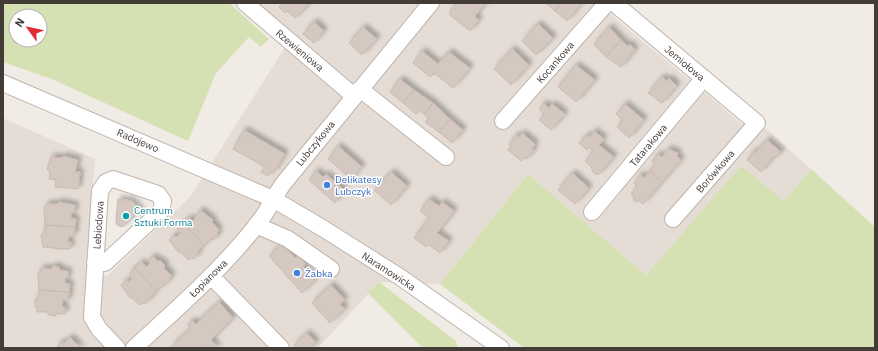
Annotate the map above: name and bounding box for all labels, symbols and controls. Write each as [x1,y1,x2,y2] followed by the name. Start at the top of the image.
[8,8,48,48] north arrow
[12,15,28,30] text: N
[273,27,327,75] street label: Rzewieniowa
[534,38,578,86] street label: Kocankowa
[662,43,708,84] street label: Jemiołowa
[293,117,338,169] street label: Lubczykowa
[627,121,670,169] street label: Tatarakowa
[115,126,161,155] street label: Radojewo
[693,147,738,195] street label: Borówkowa
[335,173,382,198] place label: Delikatesy Lubczyk
[322,180,332,190] marker: Delikatesy Lubczyk
[90,200,107,250] street label: Lebiodowa
[134,204,193,229] place label: Centrum Sztuki Forma
[121,211,131,221] marker: Centrum Sztuki Forma
[359,249,419,294] street label: Naramowicka
[186,256,231,301] street label: Łopianowa
[305,267,333,280] place label: Żabka
[292,268,302,278] marker: Żabka

